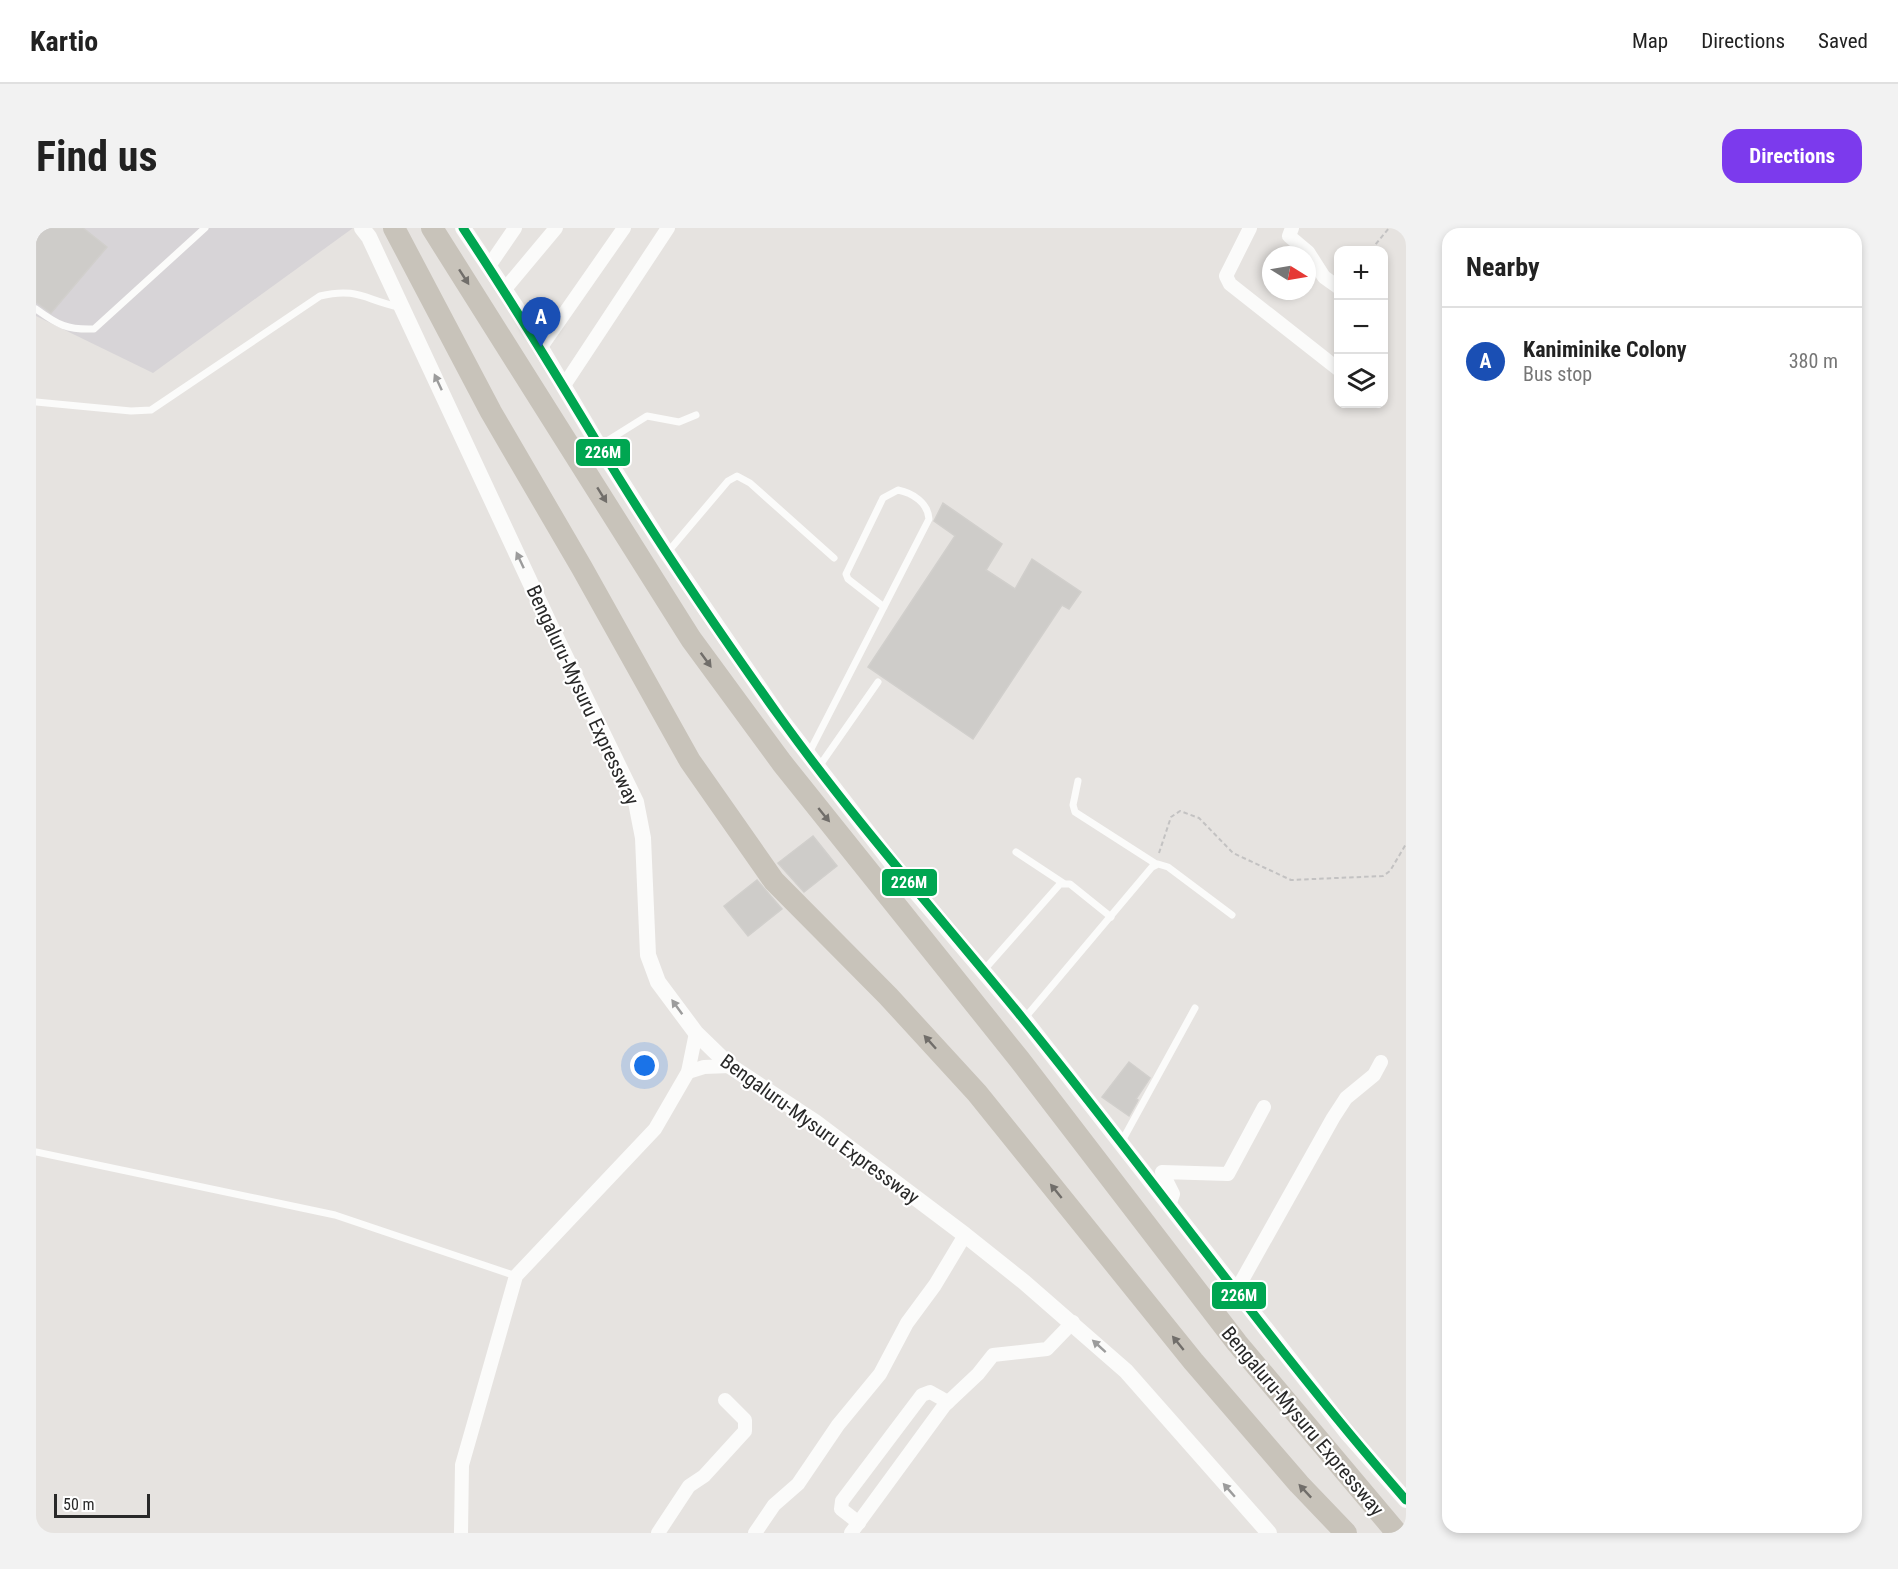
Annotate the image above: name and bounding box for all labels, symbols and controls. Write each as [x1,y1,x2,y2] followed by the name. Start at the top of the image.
[30,25,98,58] text: Kartio
[1632,29,1668,53] text: Map
[1701,29,1785,53] text: Directions
[1818,29,1868,53] text: Saved
[1722,129,1862,183] button: Directions
[36,132,157,181] text: Find us
[1262,246,1316,300] north arrow
[1334,246,1388,408] map controls
[1334,246,1388,300] button: +
[1466,252,1540,282] text: Nearby
[458,269,469,285] one-way arrow
[522,298,560,347] pin: A
[1334,300,1388,354] button: −
[1523,337,1687,362] text: Kaniminike Colony
[1480,349,1491,373] text: A
[1789,349,1838,373] text: 380 m
[1334,354,1388,408] button: layers
[1523,362,1592,386] text: Bus stop
[433,373,443,391] one-way arrow
[575,438,631,467] line badge: 226M
[585,443,621,462] text: 226M
[596,487,607,504] one-way arrow
[515,551,524,568] one-way arrow
[521,581,645,809] street label: Bengaluru-Mysuru Expressway
[700,652,712,667] one-way arrow
[817,807,830,822] one-way arrow
[881,868,938,897] line badge: 226M
[891,873,927,892] text: 226M
[671,1000,683,1015] one-way arrow
[924,1035,937,1050] one-way arrow
[716,1049,924,1209] street label: Bengaluru-Mysuru Expressway
[630,1051,659,1080] your location
[1049,1183,1062,1199] one-way arrow
[1211,1281,1267,1310] line badge: 226M
[1221,1286,1257,1305] text: 226M
[1217,1321,1389,1521] street label: Bengaluru-Mysuru Expressway
[1171,1335,1184,1351] one-way arrow
[1092,1340,1107,1353] one-way arrow
[1223,1482,1236,1498] one-way arrow
[1299,1484,1313,1498] one-way arrow
[54,1491,150,1518] scale bar
[63,1495,95,1514] text: 50 m

